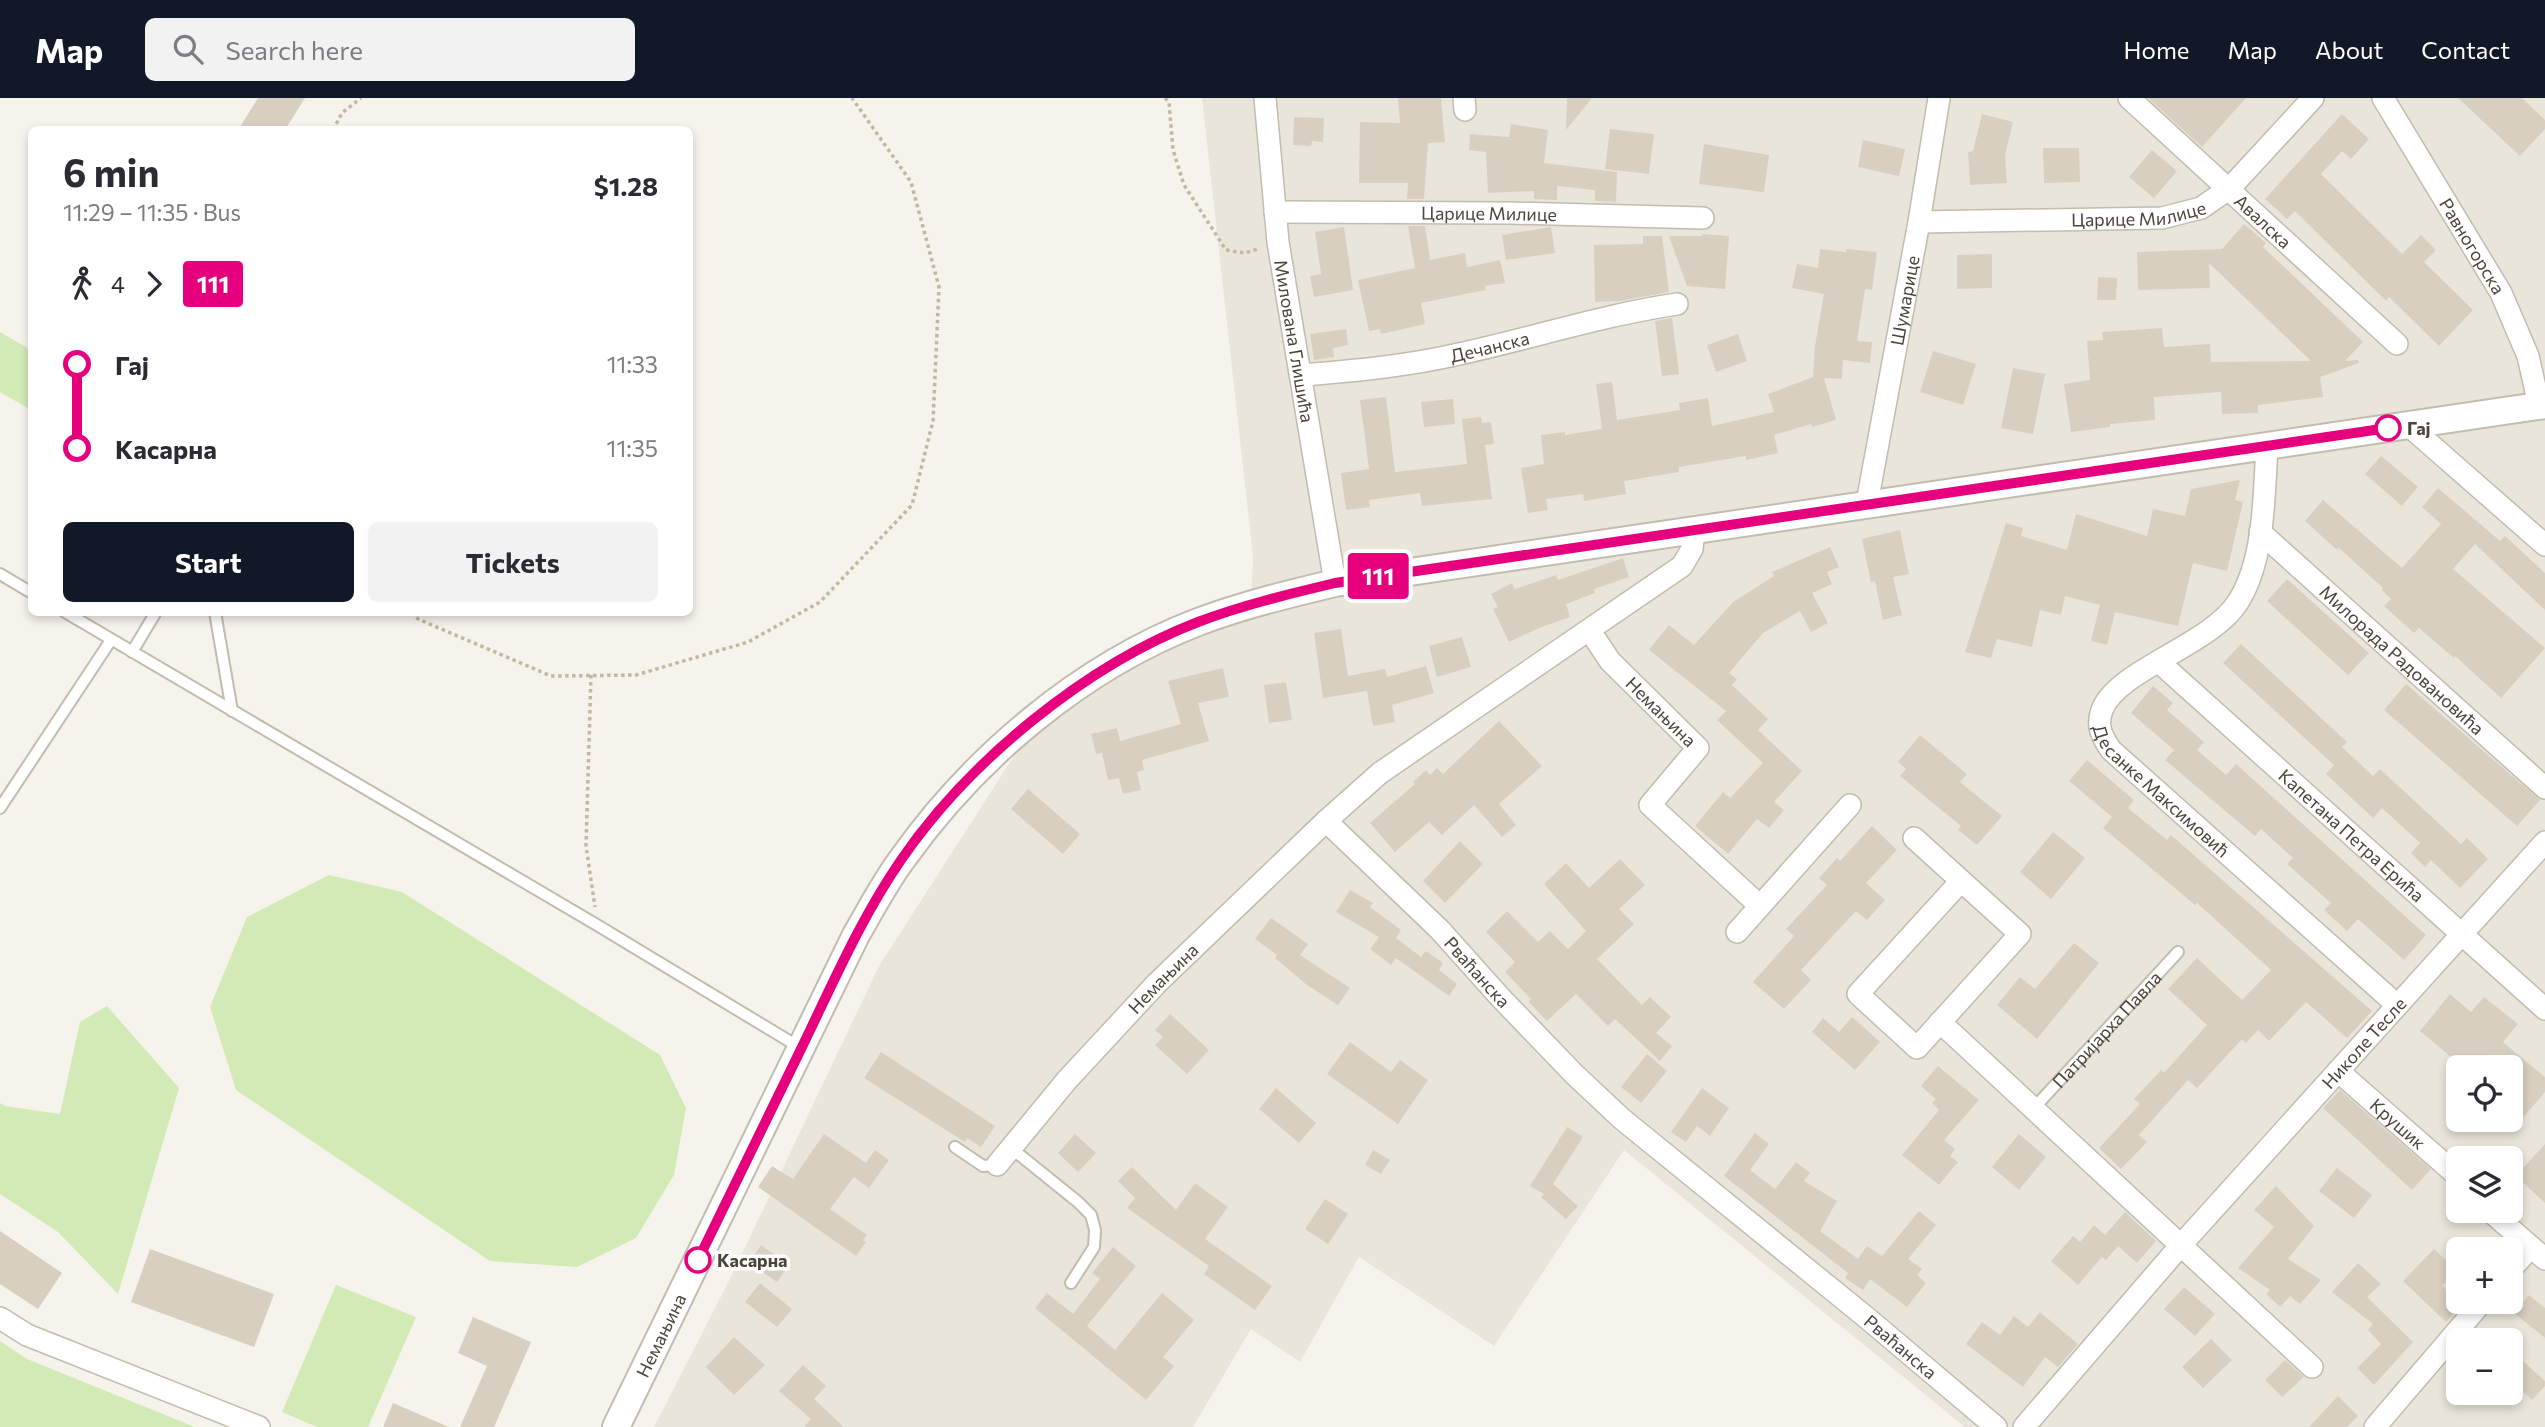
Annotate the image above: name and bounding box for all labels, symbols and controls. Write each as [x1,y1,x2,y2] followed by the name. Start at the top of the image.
[145,18,635,81] search box
[35,29,103,70] text: Map
[169,30,207,68] icon: search
[225,34,363,65] text: Search here
[2124,35,2190,64] text: Home
[2228,35,2277,64] text: Map
[2315,35,2383,64] text: About
[2421,35,2510,64] text: Contact
[63,148,159,195] text: 6 min
[594,170,658,201] text: $1.28
[2230,189,2296,253] street label: Авалска
[2435,194,2510,298] street label: Равногорска
[2071,196,2208,230] street label: Царице Милице
[63,198,241,226] text: 11:29 – 11:35 · Bus
[1421,202,1557,225] street label: Царице Милице
[1885,254,1924,347] street label: Шумарице
[1270,258,1319,424] street label: Милована Глишића
[63,265,101,303] icon: walk
[135,265,173,303] icon: forward
[197,269,229,298] text: 111
[111,270,125,298] text: 4
[1448,326,1532,367] street label: Дечанска
[115,349,149,380] text: Гај
[607,350,658,378] text: 11:33
[2375,415,2401,441] marker: Гај
[2407,417,2431,439] place label: Гај
[115,433,217,464] text: Касарна
[607,434,658,462] text: 11:35
[63,522,354,602] button: Start
[368,522,658,602] button: Tickets
[1338,553,1418,599] line badge: 111
[1362,561,1394,590] text: 111
[2315,580,2489,739] street label: Милорада Радовановића
[1621,672,1701,751] street label: Немањина
[2088,722,2234,862] street label: Десанке Максимовић
[2274,764,2429,906] street label: Капетана Петра Ерића
[1440,932,1515,1012] street label: Рваћанска
[1123,939,1203,1018] street label: Немањина
[2047,967,2166,1092] street label: Патријарха Павла
[2317,992,2411,1093] street label: Николе Тесле
[2446,1055,2523,1405] map controls
[2446,1055,2523,1132] button: locate
[2366,1093,2431,1154] street label: Крушик
[2446,1146,2523,1223] button: layers
[2446,1237,2523,1314] button: +
[685,1247,711,1273] marker: Касарна
[717,1249,787,1271] place label: Касарна
[631,1290,690,1381] street label: Немањина
[1860,1310,1941,1383] street label: Рваћанска
[2446,1328,2523,1405] button: −

